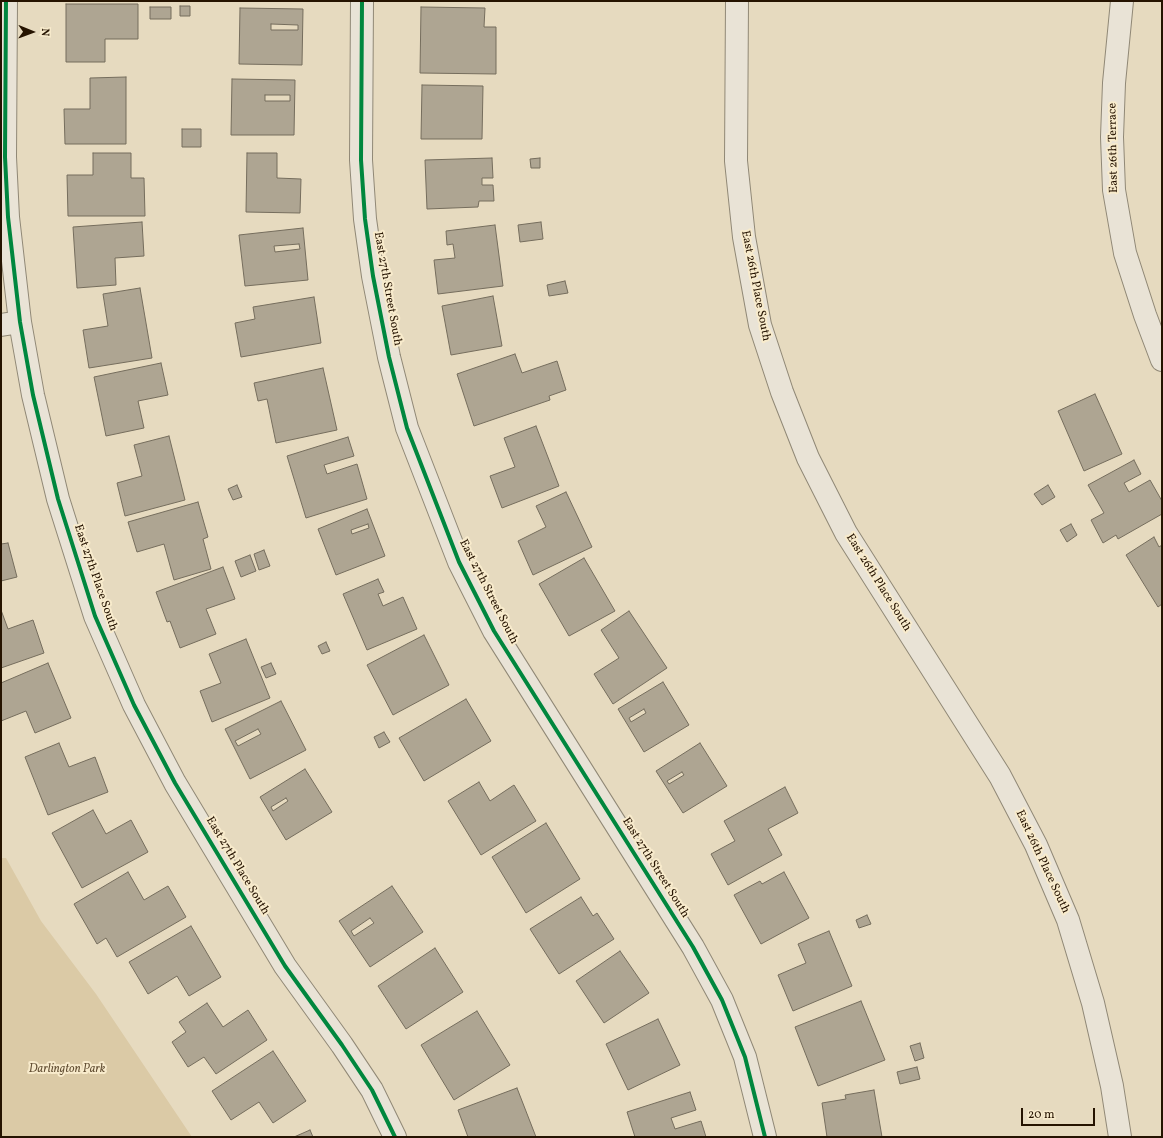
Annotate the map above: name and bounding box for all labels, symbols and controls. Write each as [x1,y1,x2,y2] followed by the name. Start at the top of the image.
[12,12,52,52] north arrow
[37,28,52,36] text: N
[1106,103,1122,193] street label: East 26th Terrace
[737,229,773,343] street label: East 26th Place South
[370,231,404,347] street label: East 27th Street South
[70,523,120,633] street label: East 27th Place South
[842,532,914,634] street label: East 26th Place South
[455,537,521,647] street label: East 27th Street South
[1012,808,1072,916] street label: East 26th Place South
[202,814,272,918] street label: East 27th Place South
[618,815,692,921] street label: East 27th Street South
[29,1063,105,1077] park label: Darlington Park
[1023,1100,1097,1126] scale bar
[1028,1107,1055,1123] text: 20 m

